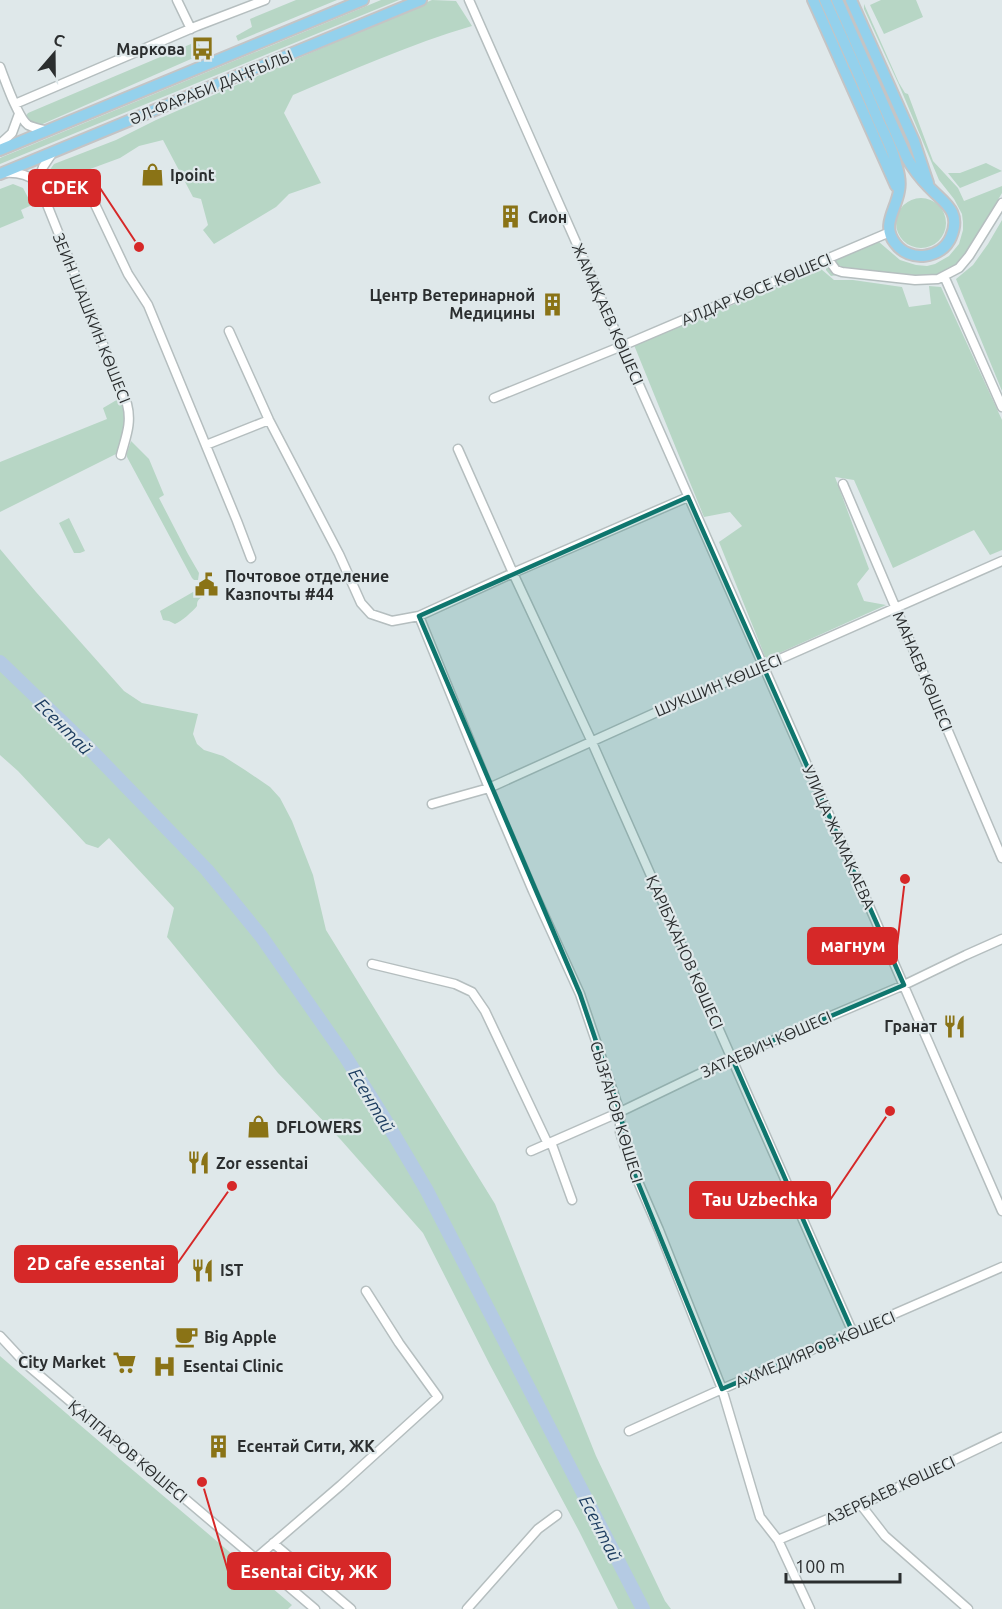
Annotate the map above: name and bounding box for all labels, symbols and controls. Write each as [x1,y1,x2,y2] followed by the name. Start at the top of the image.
[24,24,84,84] north arrow
[51,30,67,50] text: С
[190,36,216,62] bus stop icon: Маркова
[116,40,185,58] place label: Маркова
[127,46,295,128] street label: ӘЛ-ФАРАБИ ДАҢҒЫЛЫ
[139,162,165,188] shop icon: Ipoint
[170,166,215,184] place label: Ipoint
[29,170,100,206] callout: CDEK
[41,177,89,197] text: CDEK
[497,204,523,230] building icon: Сион
[528,208,567,226] place label: Сион
[50,230,134,406] street label: ЗЕИН ШАШКИН КӨШЕСІ
[569,241,647,387] street label: ЖАМАҚАЕВ КӨШЕСІ
[678,249,834,329] street label: АЛДАР КӨСЕ КӨШЕСІ
[369,286,535,322] place label: Центр Ветеринарной Медицины
[540,291,566,317] building icon: Центр Ветеринарной Медицины
[225,567,389,603] place label: Почтовое отделение Казпочты #44
[194,572,220,598] public building icon: Почтовое отделение Казпочты #44
[890,608,956,734] street label: МАНАЕВ КӨШЕСІ
[652,650,784,720] street label: ШУКШИН КӨШЕСІ
[32,694,96,758] water label: Есентай
[799,762,879,912] street label: УЛИЦА ЖАМАКАЕВА
[643,872,727,1032] street label: ҚАРІБЖАНОВ КӨШЕСІ
[808,928,897,964] callout: магнум
[820,935,886,955] text: магнум
[698,1007,834,1081] street label: ЗАТАЕВИЧ КӨШЕСІ
[942,1013,968,1039] restaurant icon: Гранат
[884,1017,937,1035] place label: Гранат
[587,1039,647,1185] street label: СЫЗҒАНОВ КӨШЕСІ
[345,1064,399,1136] water label: Есентай
[245,1114,271,1140] shop icon: DFLOWERS
[276,1118,362,1136] place label: DFLOWERS
[185,1150,211,1176] restaurant icon: Zor essentai
[216,1154,308,1172] place label: Zor essentai
[690,1182,830,1218] callout: Tau Uzbechka
[702,1189,818,1209] text: Tau Uzbechka
[15,1246,177,1282] callout: 2D cafe essentai
[27,1253,165,1273] text: 2D cafe essentai
[189,1257,215,1283] restaurant icon: IST
[220,1261,244,1279] place label: IST
[732,1307,898,1391] street label: АХМЕДИЯРОВ КӨШЕСІ
[173,1324,199,1350] cafe icon: Big Apple
[204,1328,277,1346] place label: Big Apple
[111,1349,137,1375] supermarket icon: City Market
[18,1353,106,1371] place label: City Market
[152,1353,178,1379] hospital icon: Esentai Clinic
[183,1357,284,1375] place label: Esentai Clinic
[65,1396,191,1506] street label: ҚАППАРОВ КӨШЕСІ
[206,1433,232,1459] building icon: Есентай Сити, ЖК
[237,1437,375,1455] place label: Есентай Сити, ЖК
[822,1452,958,1528] street label: АЗЕРБАЕВ КӨШЕСІ
[576,1492,626,1565] water label: Есентай
[786,1546,900,1584] scale bar
[228,1553,390,1589] callout: Esentai City, ЖК
[795,1556,845,1576] text: 100 m
[240,1561,378,1581] text: Esentai City, ЖК

